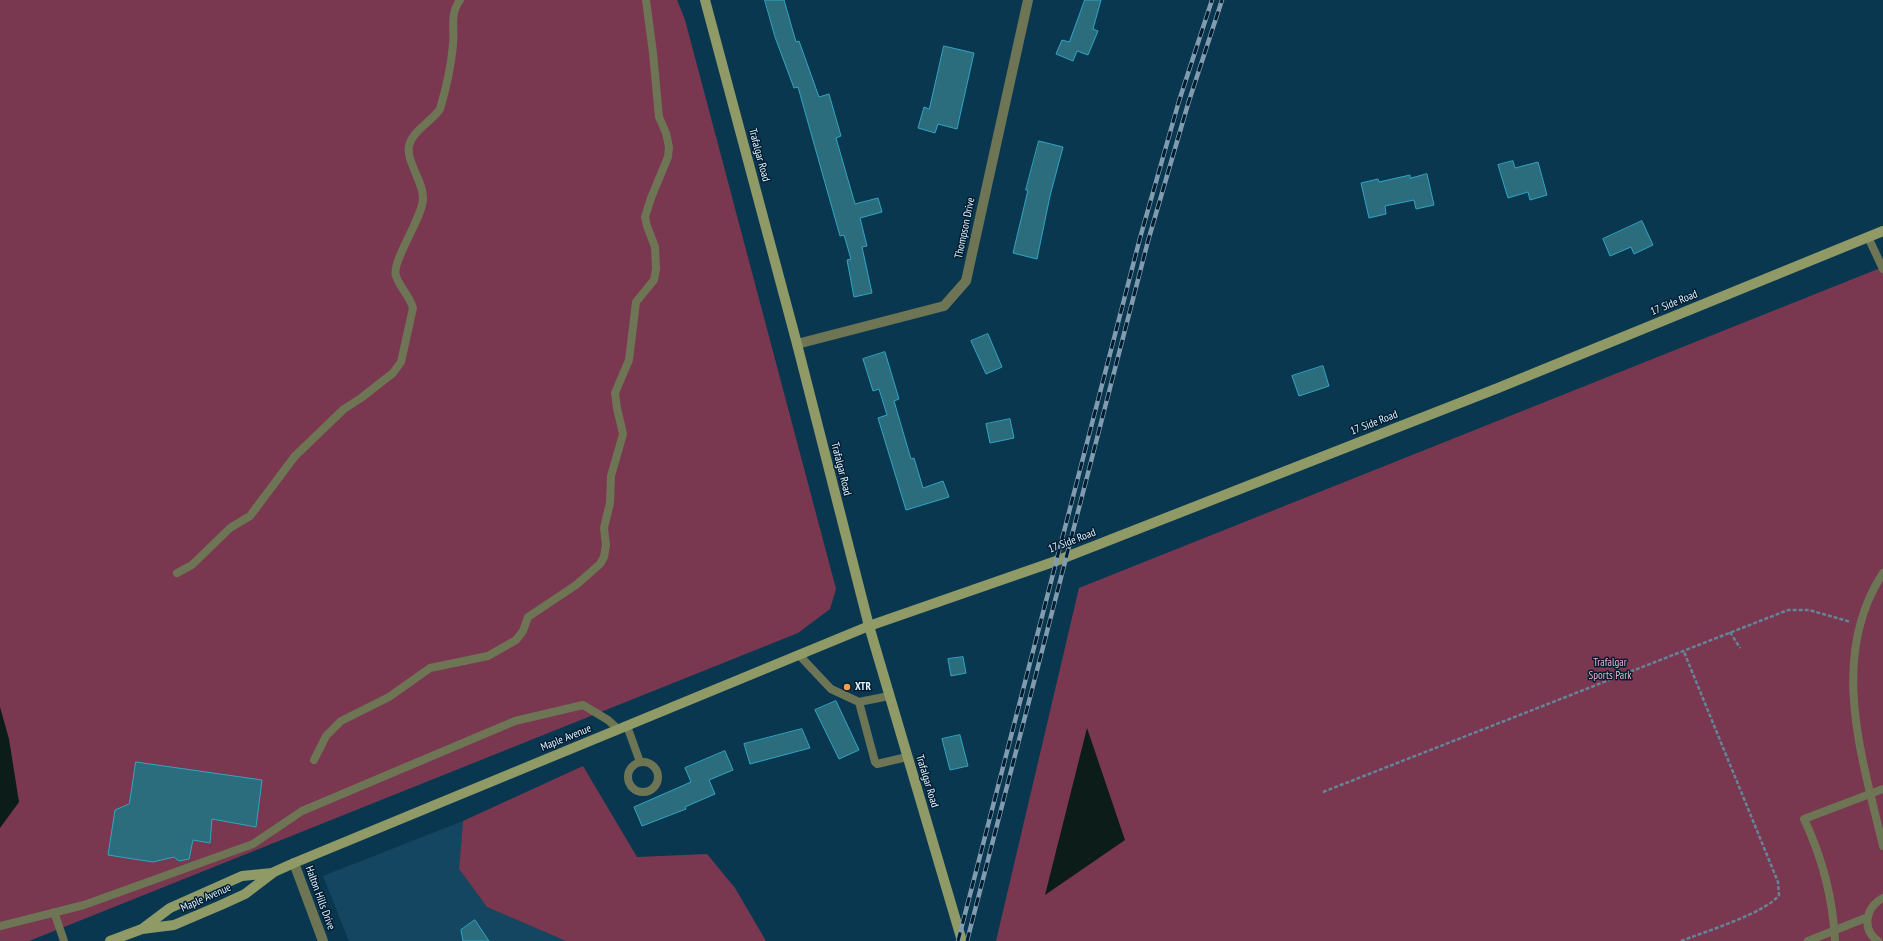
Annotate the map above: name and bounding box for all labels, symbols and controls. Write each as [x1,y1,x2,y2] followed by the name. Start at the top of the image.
[746,127,772,183] street label: Trafalgar Road
[952,196,978,260] street label: Thompson Drive
[1648,288,1700,318] street label: 17 Side Road
[1348,408,1400,438] street label: 17 Side Road
[828,441,854,497] street label: Trafalgar Road
[1046,526,1098,556] street label: 17 Side Road
[1589,656,1631,682] park label: Trafalgar Sports Park
[855,680,871,694] place label: XTR
[842,682,852,692] marker: XTR
[539,722,593,754] street label: Maple Avenue
[913,753,941,809] street label: Trafalgar Road
[302,864,338,932] street label: Halton Hills Drive
[179,881,233,915] street label: Maple Avenue

